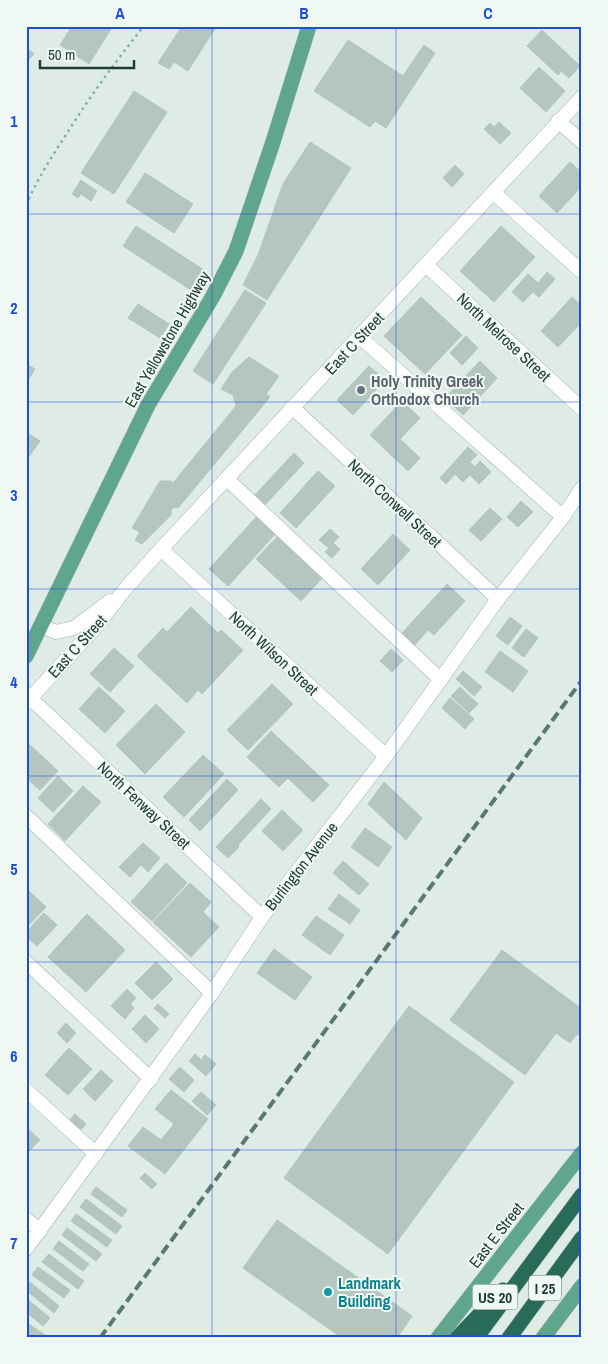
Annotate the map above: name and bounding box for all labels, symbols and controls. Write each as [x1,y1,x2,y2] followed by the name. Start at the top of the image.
[115,2,125,24] text: A
[299,2,309,24] text: B
[483,2,493,24] text: C
[40,38,134,70] scale bar
[48,44,75,65] text: 50 m
[10,110,18,132] text: 1
[119,266,215,411] street label: East Yellowstone Highway
[452,288,556,387] street label: North Melrose Street
[10,297,18,319] text: 2
[319,307,389,379] street label: East C Street
[371,370,484,410] place label: Holy Trinity Greek Orthodox Church
[355,384,367,396] marker: Holy Trinity Greek Orthodox Church
[343,454,447,553] street label: North Conwell Street
[10,484,18,506] text: 3
[225,606,324,700] street label: North Wilson Street
[43,609,112,682] street label: East C Street
[10,671,18,693] text: 4
[93,756,196,854] street label: North Fenway Street
[259,817,343,915] street label: Burlington Avenue
[10,858,18,880] text: 5
[10,1045,18,1067] text: 6
[464,1197,529,1272] street label: East E Street
[10,1232,18,1254] text: 7
[338,1272,401,1312] place label: Landmark Building
[529,1276,561,1300] road number: I 25
[472,1284,518,1310] road number: US 20
[322,1286,334,1298] marker: Landmark Building

